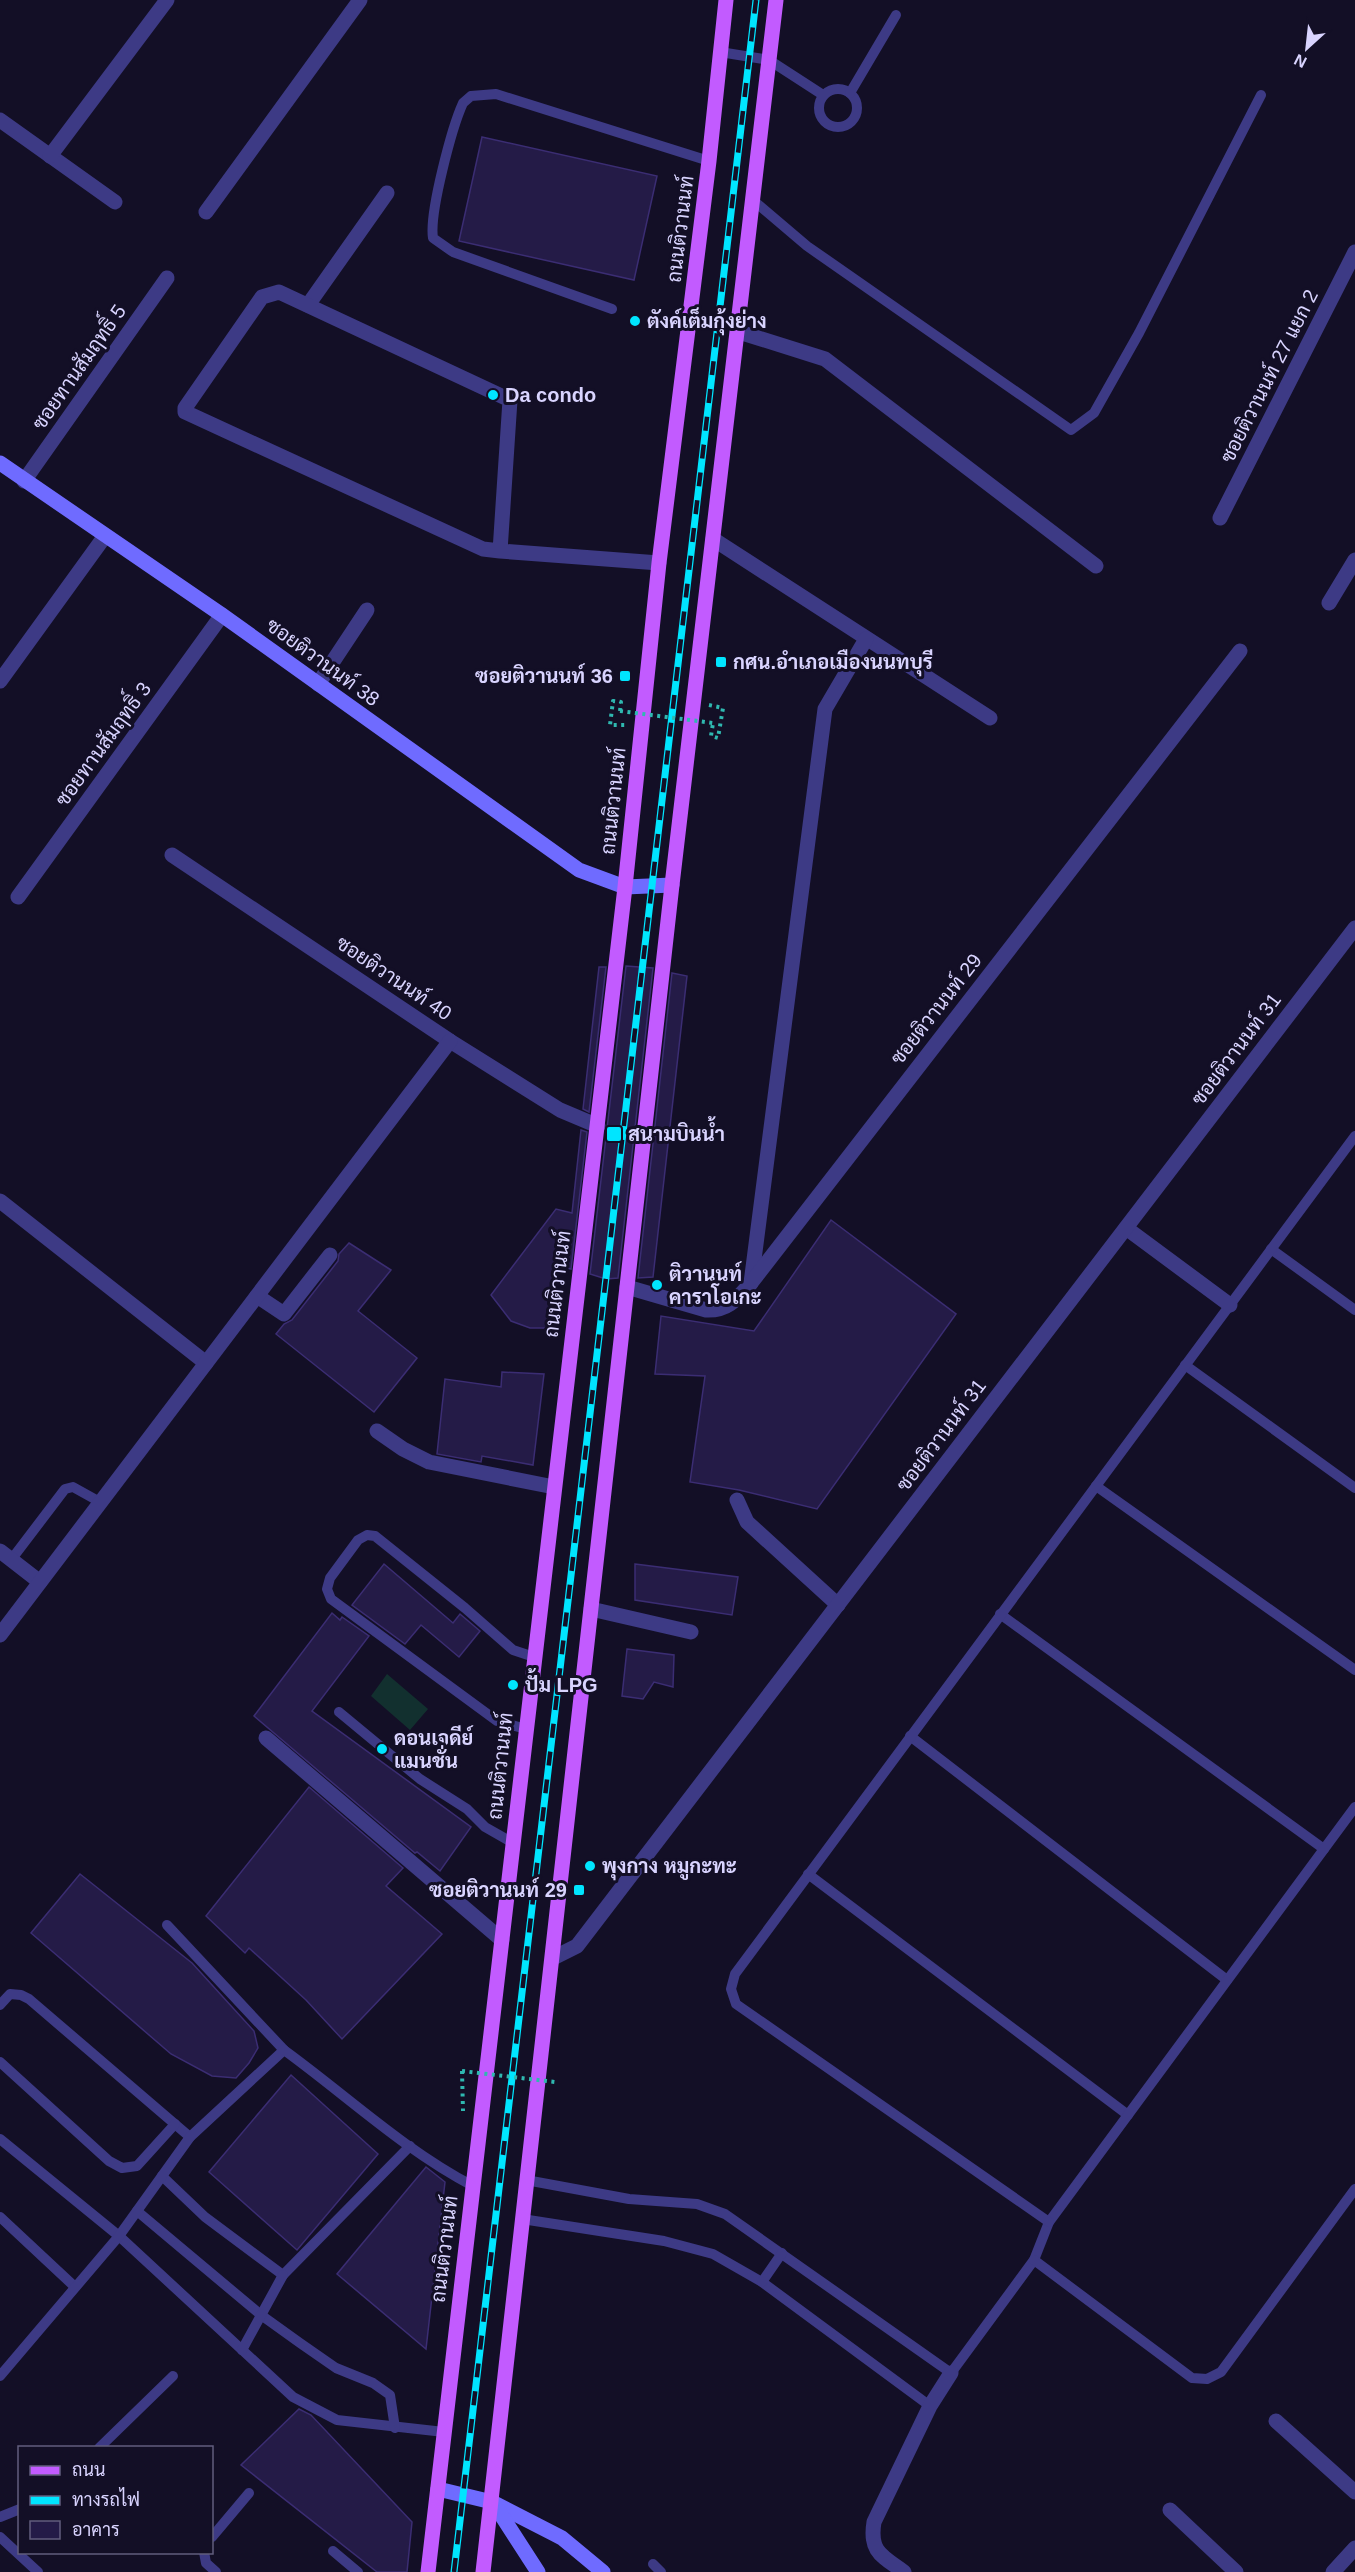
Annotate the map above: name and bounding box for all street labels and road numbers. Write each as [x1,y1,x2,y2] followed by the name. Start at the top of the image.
[660,174,697,284] street label: ถนนติวานนท์
[1213,285,1322,466] street label: ซอยติวานนท์ 27 แยก 2
[22,296,131,434] street label: ซอยทานสัมฤทธิ์ 5
[262,611,385,710] street label: ซอยติวานนท์ 38
[45,674,156,811] street label: ซอยทานสัมฤทธิ์ 3
[593,746,630,856] street label: ถนนติวานนท์
[332,929,457,1025] street label: ซอยติวานนท์ 40
[884,948,986,1069] street label: ซอยติวานนท์ 29
[1184,987,1285,1109] street label: ซอยติวานนท์ 31
[537,1229,574,1339] street label: ถนนติวานนท์
[889,1373,990,1495] street label: ซอยติวานนท์ 31
[480,1711,517,1821] street label: ถนนติวานนท์
[424,2194,461,2304] street label: ถนนติวานนท์

